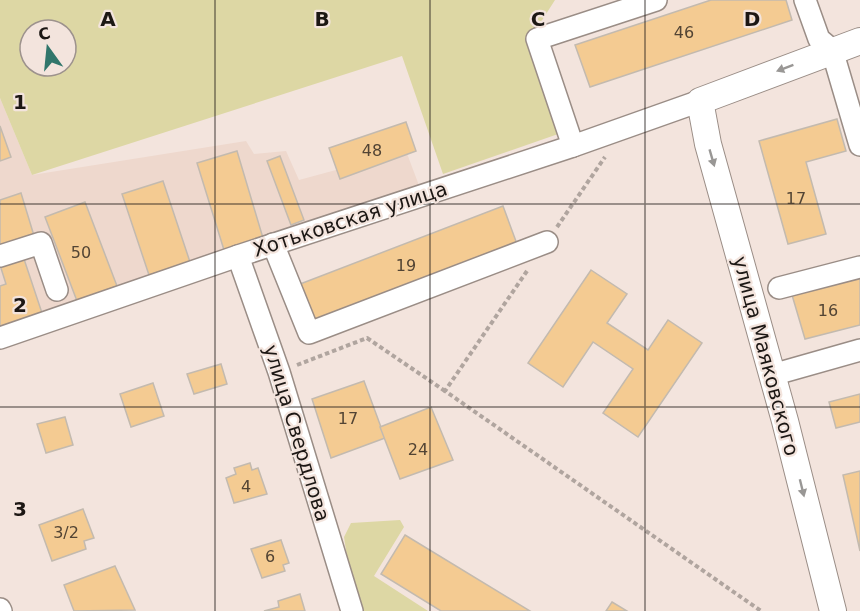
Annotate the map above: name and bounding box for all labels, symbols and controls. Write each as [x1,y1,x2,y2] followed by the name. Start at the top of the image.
[100,7,116,31] text: A
[314,7,330,31] text: B
[531,7,545,31] text: C
[744,7,760,31] text: D
[18,18,78,78] north arrow
[36,23,52,45] text: С
[674,23,694,42] house number: 46
[776,64,794,73] one-way arrow
[13,90,27,114] text: 1
[362,141,382,160] house number: 48
[707,149,717,167] one-way arrow
[250,176,450,262] street label: Хотьковская улица
[786,189,806,208] house number: 17
[71,243,91,262] house number: 50
[728,254,804,458] street label: улица Маяковского
[396,256,416,275] house number: 19
[13,293,27,317] text: 2
[818,301,838,320] house number: 16
[259,342,335,524] street label: улица Свердлова
[338,409,358,428] house number: 17
[408,440,428,459] house number: 24
[241,477,251,496] house number: 4
[798,479,808,497] one-way arrow
[13,497,27,521] text: 3
[53,523,79,542] house number: 3/2
[265,547,275,566] house number: 6

